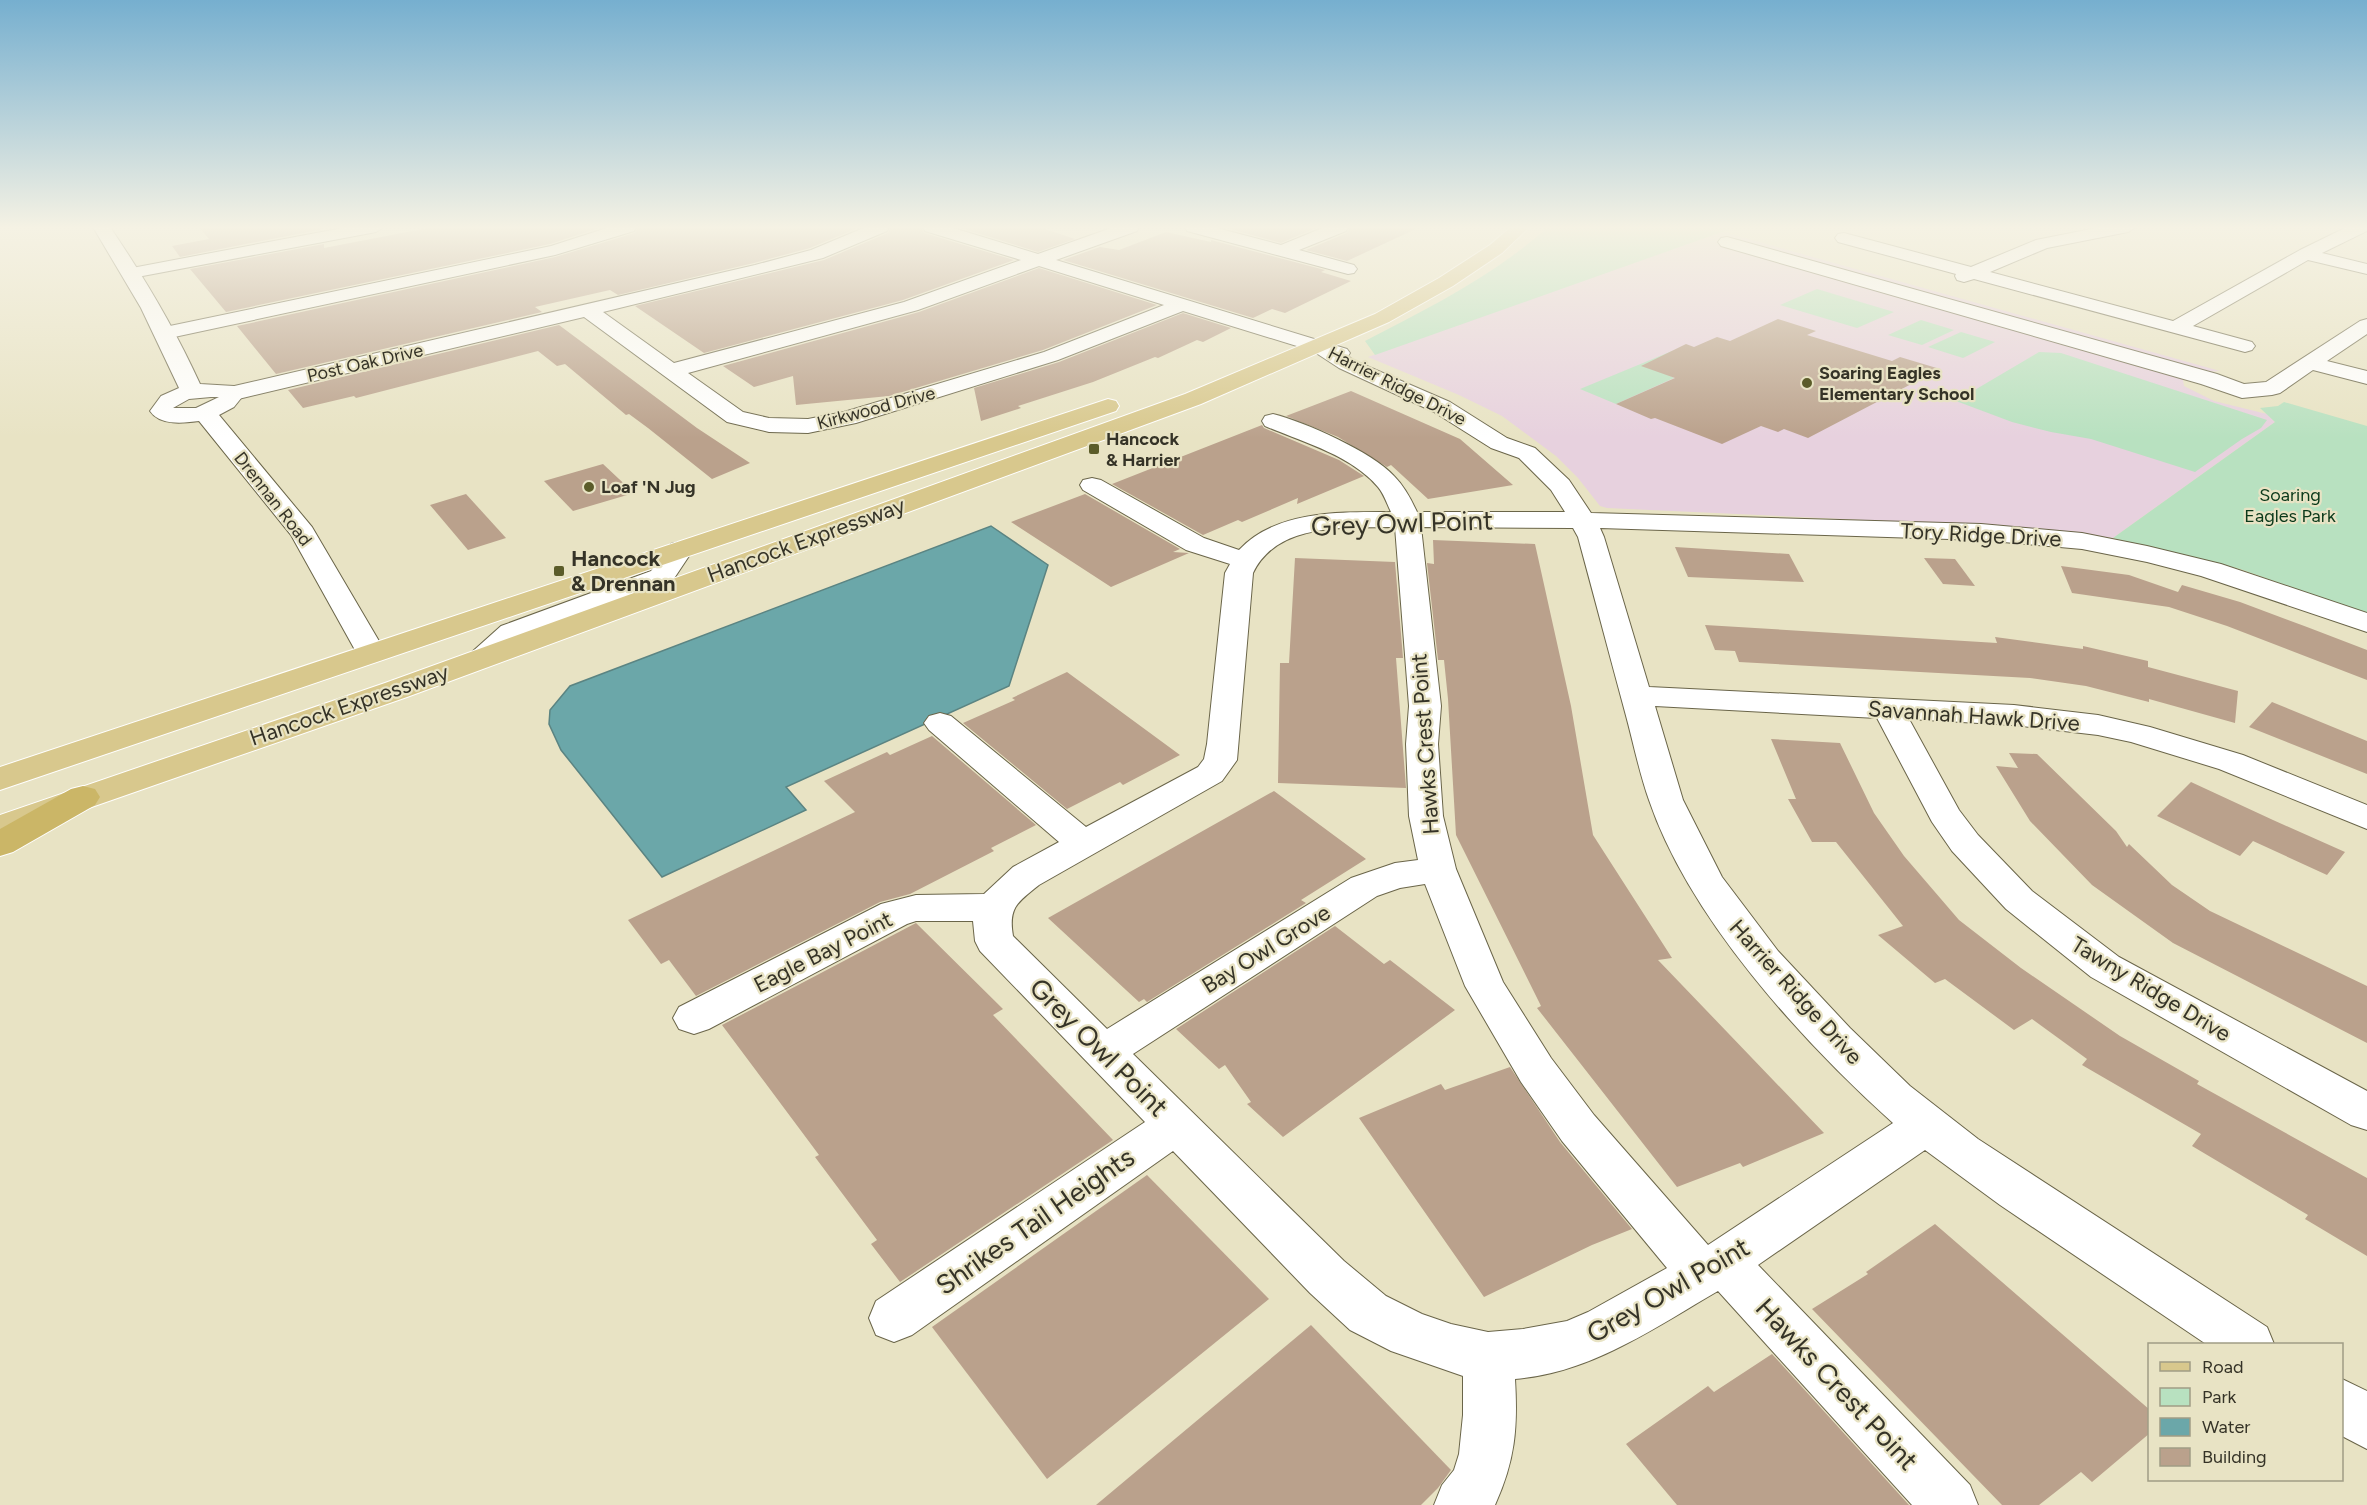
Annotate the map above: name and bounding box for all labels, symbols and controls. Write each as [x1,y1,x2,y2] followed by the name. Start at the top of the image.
[305,339,425,387] street label: Post Oak Drive
[1324,342,1470,430] street label: Harrier Ridge Drive
[1819,362,1974,405] place label: Soaring Eagles Elementary School
[1800,376,1814,390] marker: Soaring Eagles Elementary School
[815,382,938,434] street label: Kirkwood Drive
[1106,428,1180,471] place label: Hancock & Harrier
[1087,442,1101,456] marker: Hancock & Harrier
[229,448,317,550] street label: Drennan Road
[601,476,696,498] place label: Loaf 'N Jug
[582,480,596,494] marker: Loaf 'N Jug
[2244,484,2336,527] park label: Soaring Eagles Park
[703,491,909,588] street label: Hancock Expressway
[1310,503,1494,543] street label: Grey Owl Point
[1900,517,2062,553] street label: Tory Ridge Drive
[571,545,676,597] place label: Hancock & Drennan
[552,564,566,578] marker: Hancock & Drennan
[1405,653,1445,835] street label: Hawks Crest Point
[246,658,452,752] street label: Hancock Expressway
[1867,695,2081,737] street label: Savannah Hawk Drive
[1197,899,1335,999] street label: Bay Owl Grove
[749,905,897,999] street label: Eagle Bay Point
[1724,914,1868,1070] street label: Harrier Ridge Drive
[2066,931,2236,1047] street label: Tawny Ridge Drive
[1023,971,1175,1123] street label: Grey Owl Point
[929,1140,1141,1302] street label: Shrikes Tail Heights
[1581,1230,1755,1350] street label: Grey Owl Point
[1749,1291,1925,1477] street label: Hawks Crest Point
[2148,1343,2343,1481] legend
[2202,1356,2243,1378] text: Road
[2202,1386,2237,1408] text: Park
[2202,1416,2250,1438] text: Water
[2202,1446,2267,1468] text: Building

